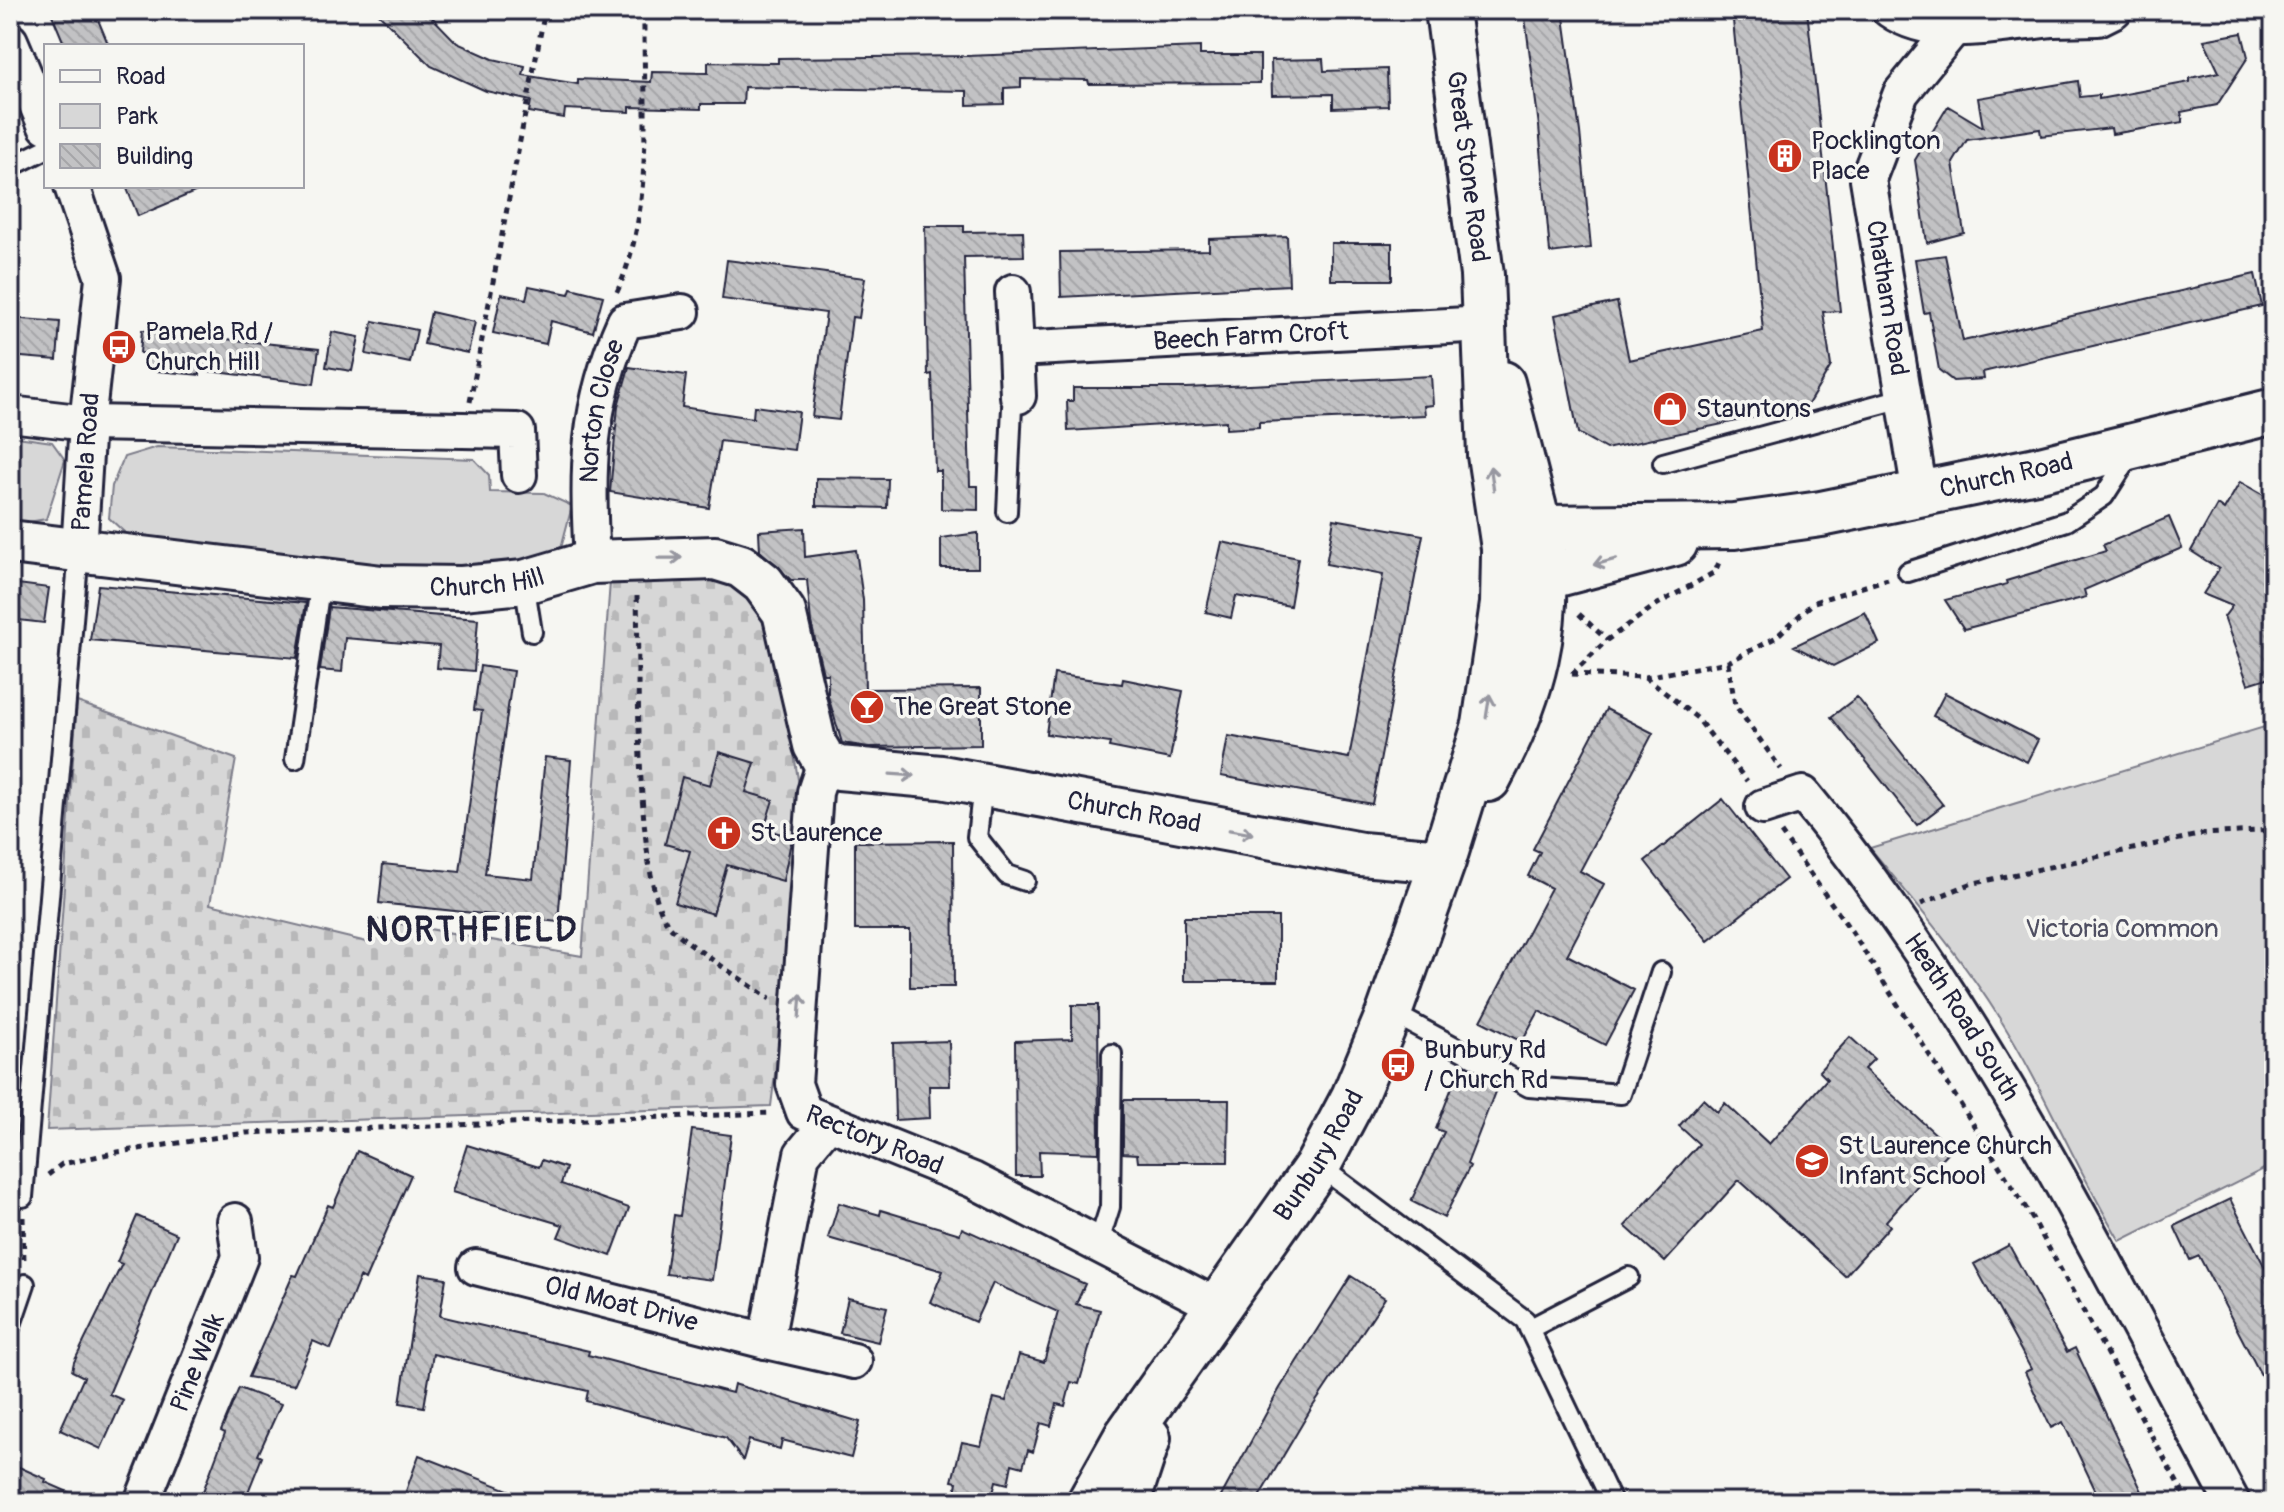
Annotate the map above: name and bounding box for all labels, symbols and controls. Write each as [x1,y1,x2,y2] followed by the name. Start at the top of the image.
[44,44,304,188] legend
[116,62,166,91] text: Road
[1439,69,1496,264] street label: Great Stone Road
[116,102,158,131] text: Park
[1811,125,1941,187] place label: Pocklington Place
[1766,137,1804,175] building icon: Pocklington Place
[116,142,193,171] text: Building
[1859,218,1915,378] street label: Chatham Road
[1152,315,1350,358] street label: Beech Farm Croft
[145,316,273,378] place label: Pamela Rd / Church Hill
[100,328,138,366] bus stop icon: Pamela Rd / Church Hill
[574,335,632,483] street label: Norton Close
[1651,390,1689,428] shop icon: Stauntons
[65,392,107,532] street label: Pamela Road
[1696,393,1811,425] place label: Stauntons
[1937,445,2076,505] street label: Church Road
[1484,465,1499,491] one-way arrow
[656,550,683,566] one-way arrow
[1593,556,1618,571] one-way arrow
[429,561,548,604] street label: Church Hill
[848,688,886,726] bar icon: The Great Stone
[893,691,1071,723] place label: The Great Stone
[1481,694,1496,719] one-way arrow
[888,768,915,783] one-way arrow
[1065,784,1204,840] street label: Church Road
[705,814,743,852] church icon: St Laurence
[750,817,883,849] place label: St Laurence
[1227,825,1253,840] one-way arrow
[366,909,578,952] district label: NORTHFIELD
[2025,913,2219,945] park label: Victoria Common
[1897,927,2027,1107] street label: Heath Road South
[793,993,808,1020] one-way arrow
[1424,1034,1548,1096] place label: Bunbury Rd / Church Rd
[1379,1046,1417,1084] bus stop icon: Bunbury Rd / Church Rd
[1267,1084,1371,1228] street label: Bunbury Road
[801,1098,948,1182] street label: Rectory Road
[1838,1130,2052,1192] place label: St Laurence Church Infant School
[1793,1142,1831,1180] school or university icon: St Laurence Church Infant School
[541,1269,701,1339] street label: Old Moat Drive
[164,1309,232,1417] street label: Pine Walk

